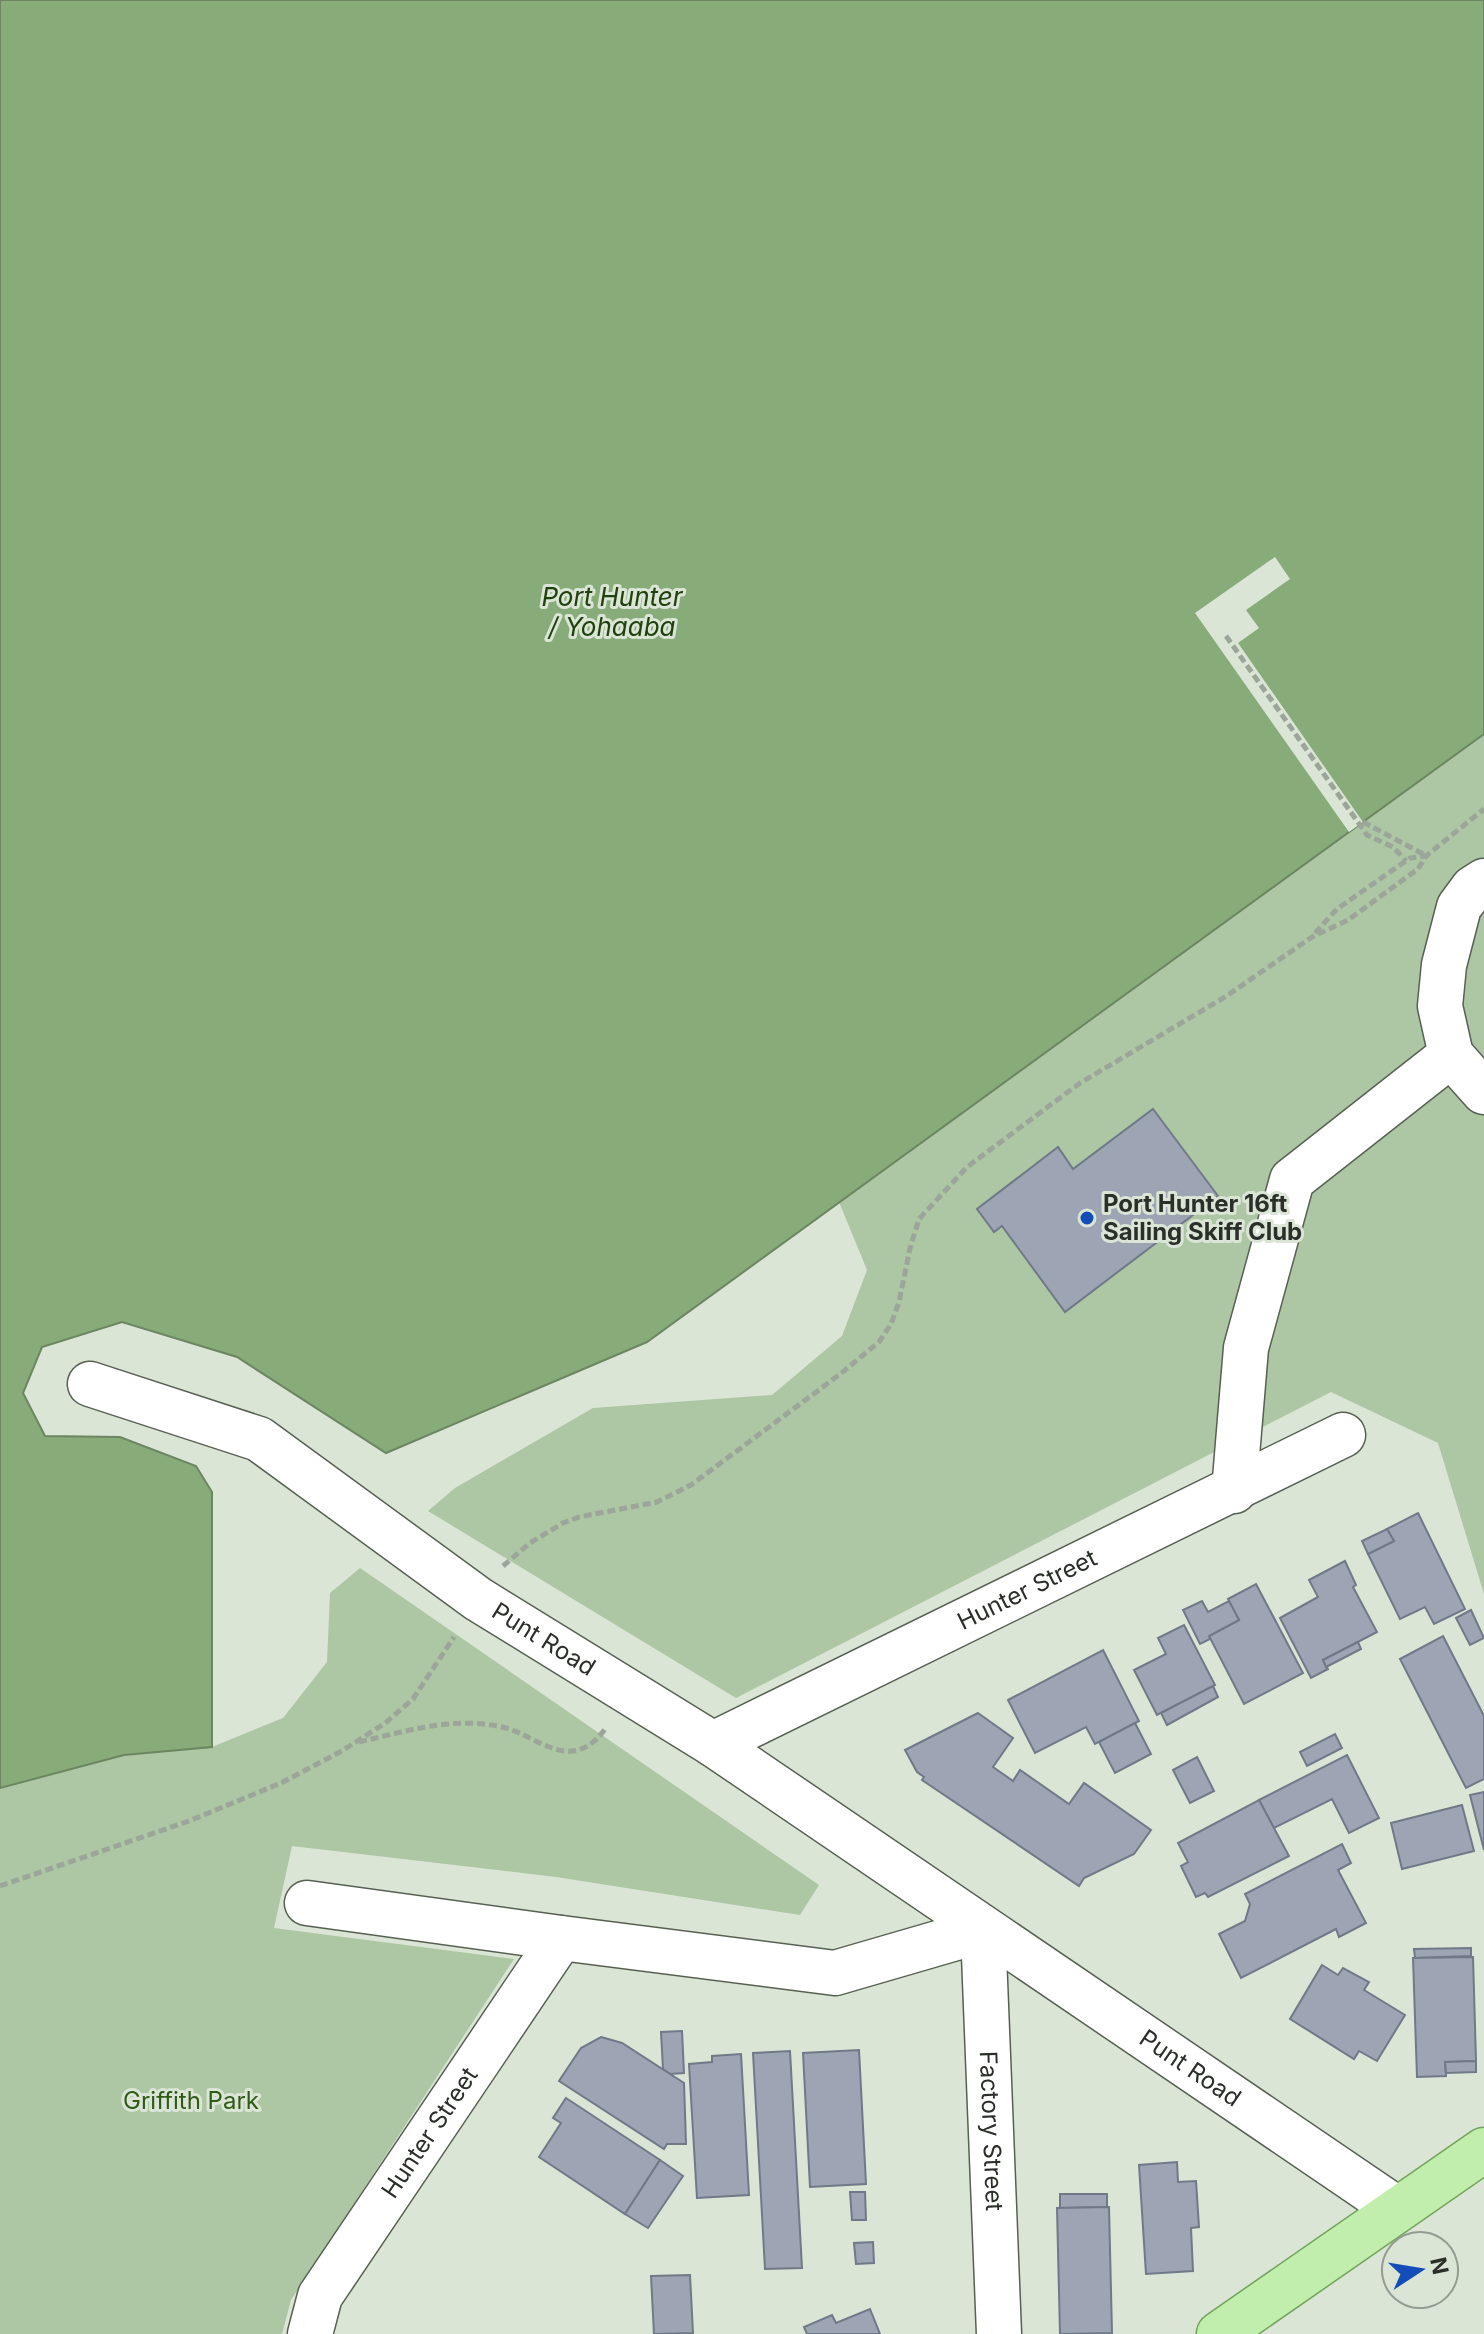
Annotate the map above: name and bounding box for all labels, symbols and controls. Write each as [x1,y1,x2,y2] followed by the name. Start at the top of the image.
[541,581,684,642] water label: Port Hunter / Yohaaba
[1103,1189,1302,1246] place label: Port Hunter 16ft Sailing Skiff Club
[1078,1209,1096,1227] marker: Port Hunter 16ft Sailing Skiff Club
[953,1543,1102,1636] street label: Hunter Street
[487,1596,601,1682] street label: Punt Road
[1134,2023,1247,2113] street label: Punt Road
[974,2050,1009,2212] street label: Factory Street
[375,2062,484,2203] street label: Hunter Street
[123,2086,259,2115] park label: Griffith Park
[1380,2230,1460,2310] north arrow
[1425,2255,1454,2277] text: N

